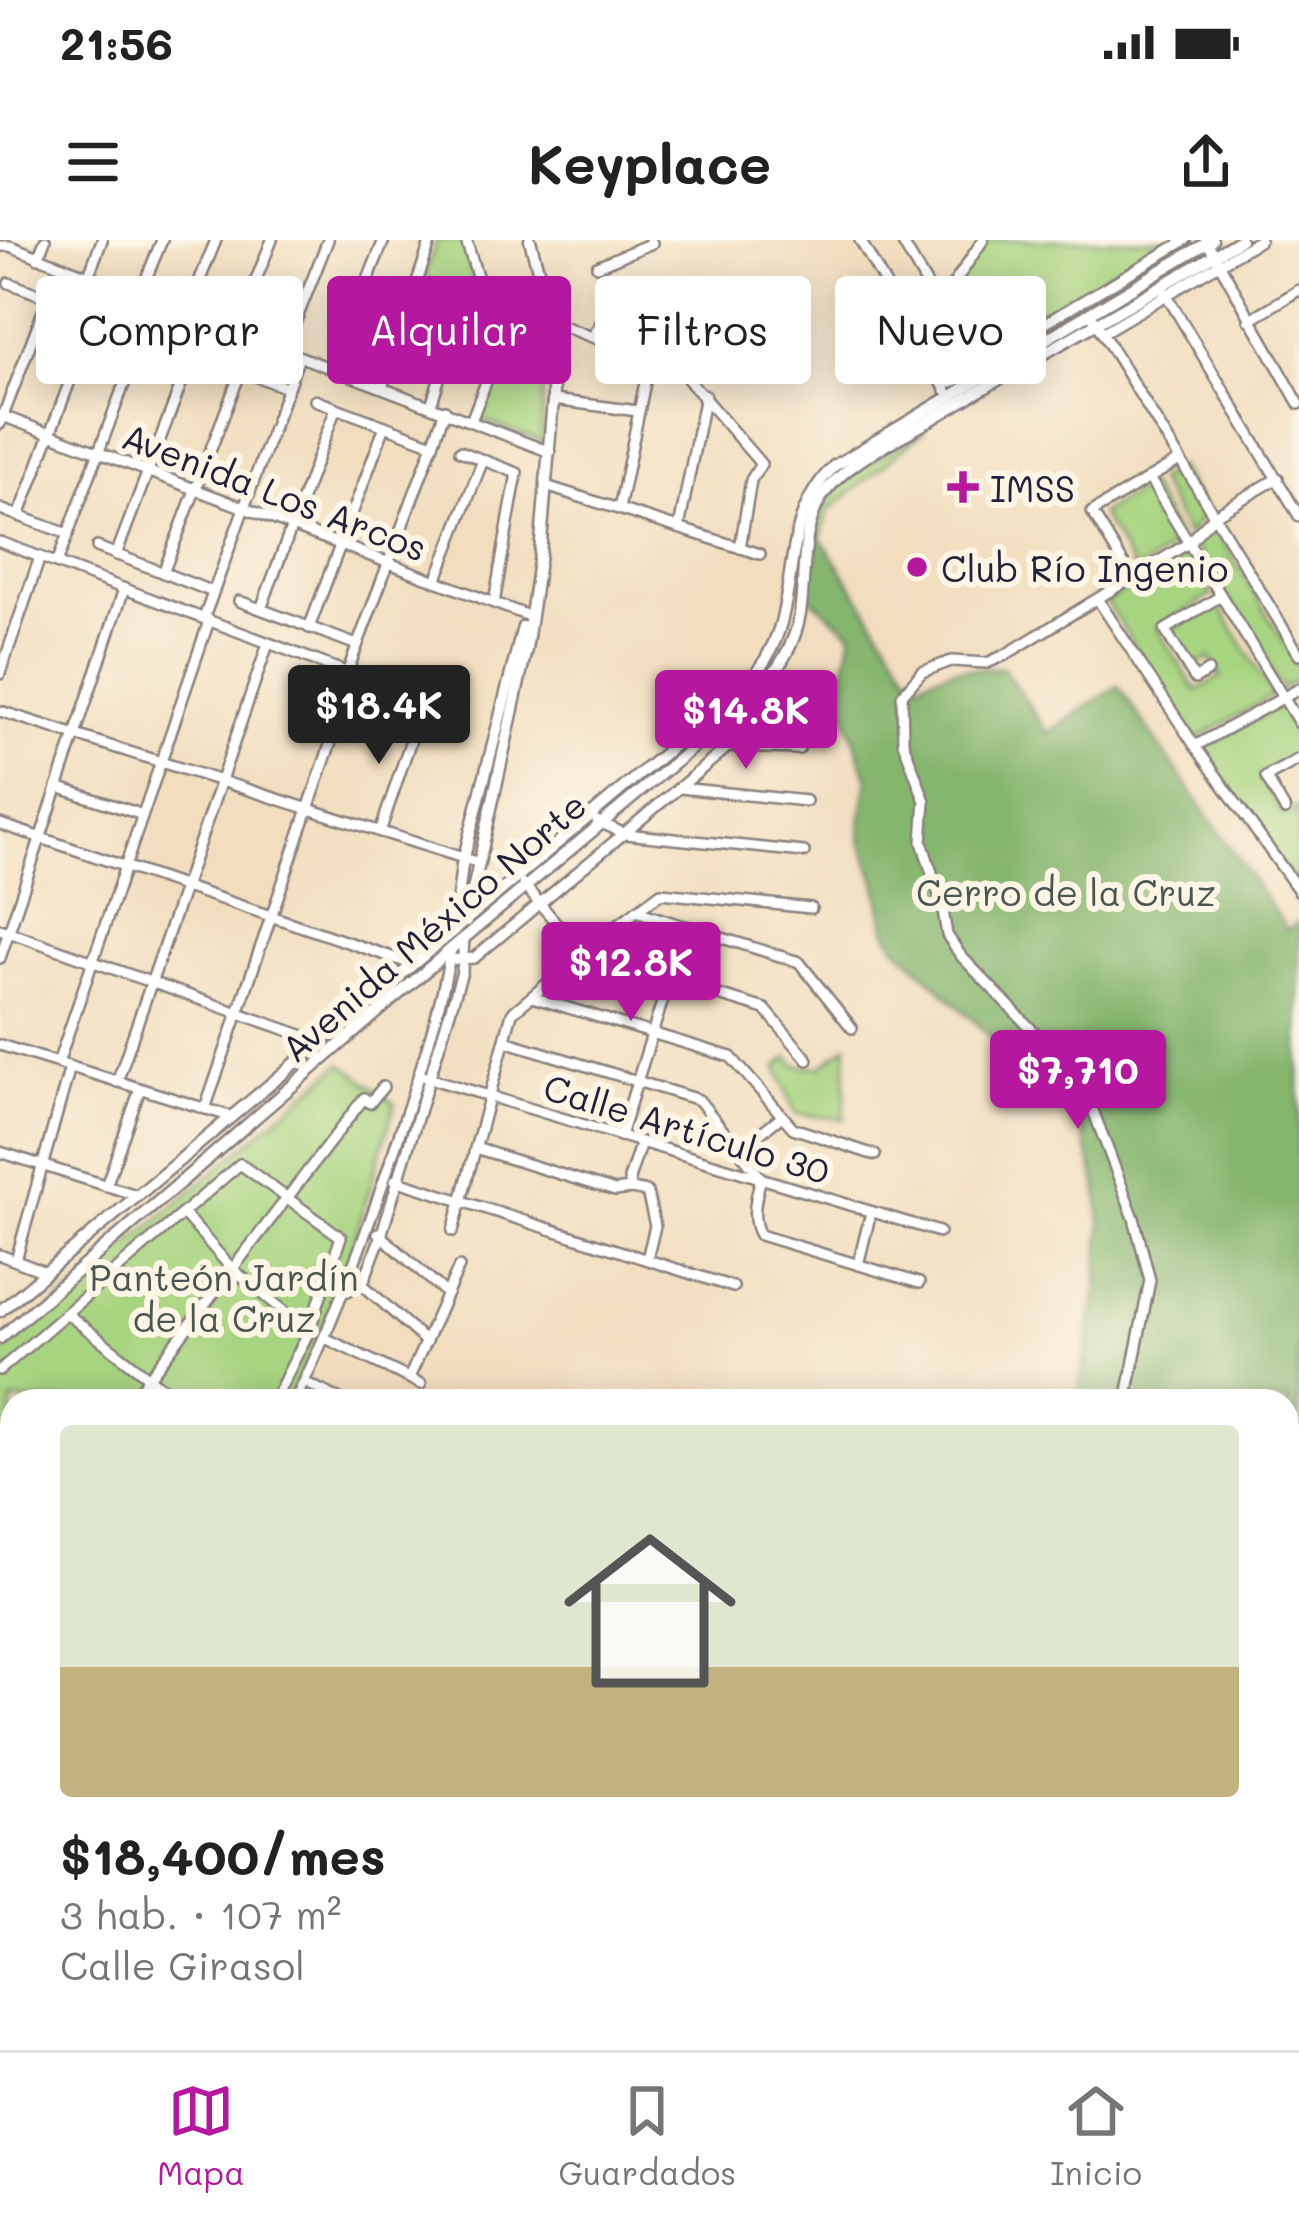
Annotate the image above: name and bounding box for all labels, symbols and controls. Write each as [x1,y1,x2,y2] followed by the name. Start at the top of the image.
[60,13,173,71] text: 21:56
[528,127,771,198] text: Keyplace
[60,129,126,195] icon: menu
[1173,129,1239,195] icon: share
[36,276,303,384] chip: Comprar
[327,276,571,384] chip: Alquilar
[595,276,811,384] chip: Filtros
[835,276,1046,384] chip: Nuevo
[116,411,434,571] street label: Avenida Los Arcos
[990,464,1075,511] place label: IMSS
[947,471,979,503] marker: IMSS
[941,544,1228,591] place label: Club Río Ingenio
[904,554,930,580] marker: Club Río Ingenio
[281,665,477,767] pin: $18.4K
[648,670,844,772] pin: $14.8K
[315,678,443,729] text: $18.4K
[682,683,810,734] text: $14.8K
[271,781,595,1071] street label: Avenida México Norte
[916,868,1216,915] park label: Cerro de la Cruz
[533,922,729,1024] pin: $12.8K
[568,935,694,986] text: $12.8K
[980,1030,1176,1132] pin: $7,710
[1017,1043,1139,1094] text: $7,710
[538,1062,836,1194] street label: Calle Artículo 30
[89,1253,359,1341] park label: Panteón Jardín de la Cruz
[542,1503,758,1719] icon: home
[60,1821,386,1888] text: $18,400/mes
[60,1888,341,1939] text: 3 hab. · 107 m²
[60,1939,305,1990] text: Calle Girasol
[157,2078,245,2193] tab: Mapa
[559,2078,736,2193] tab: Guardados
[1050,2078,1142,2193] tab: Inicio

